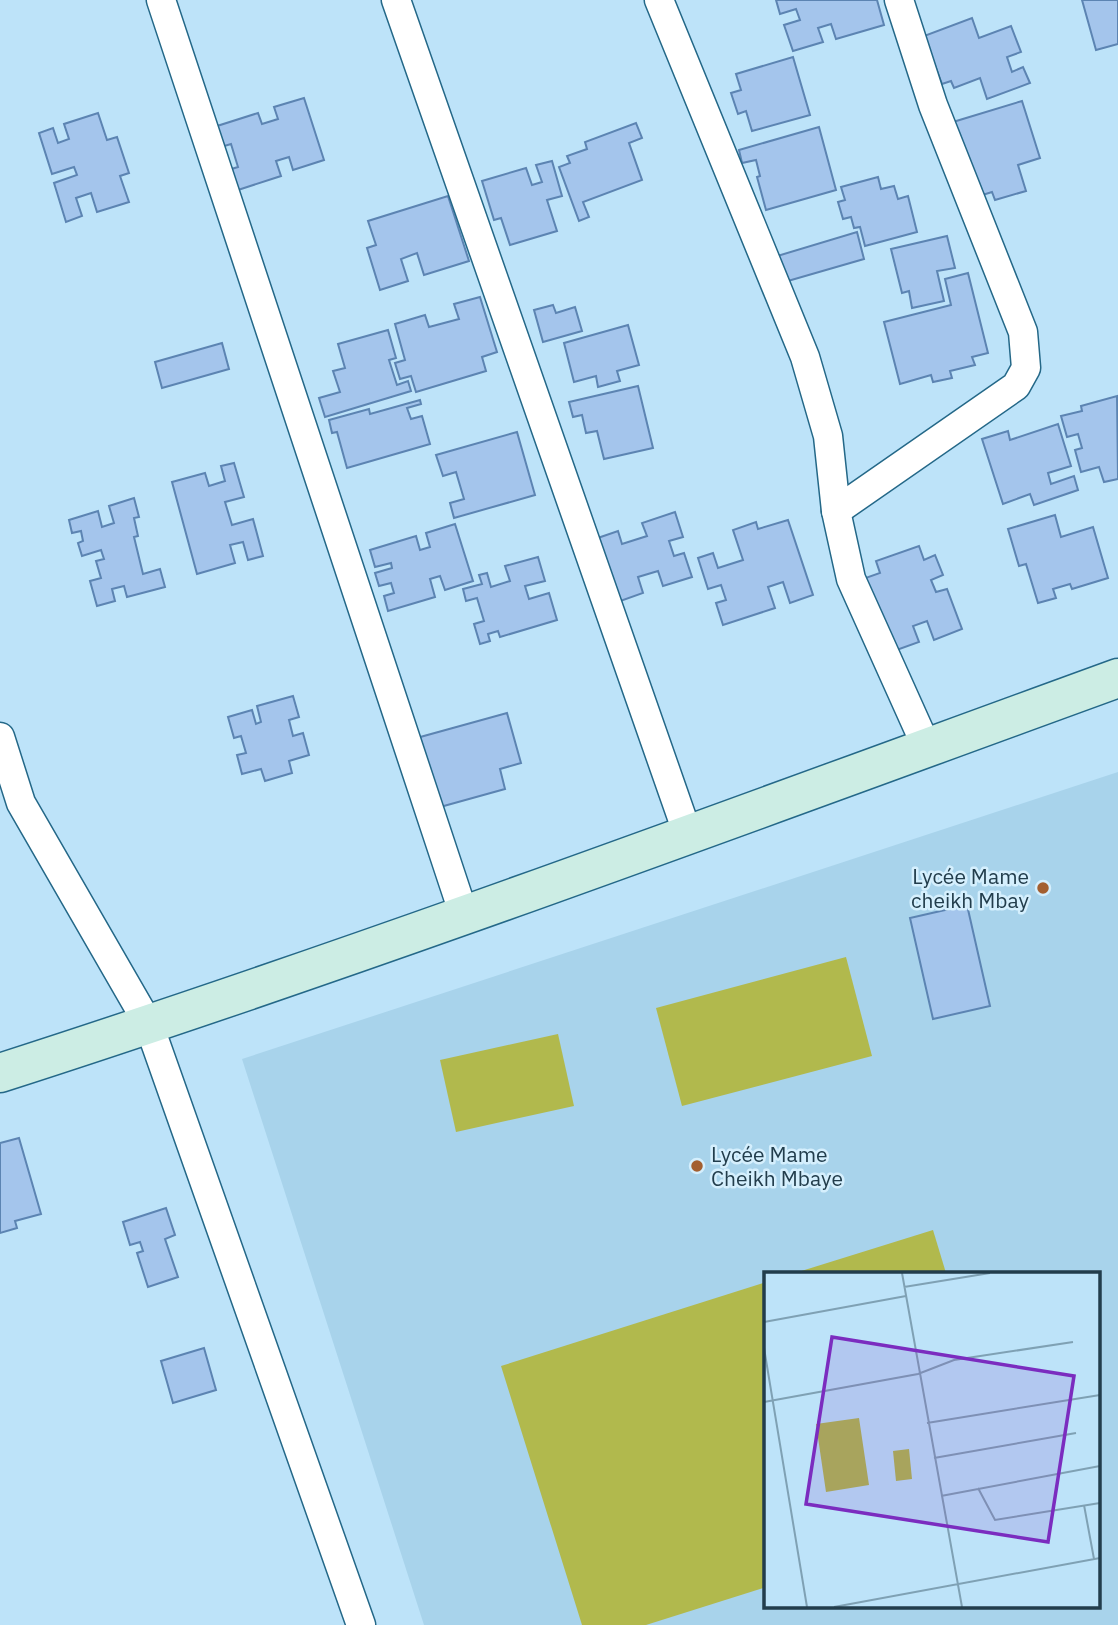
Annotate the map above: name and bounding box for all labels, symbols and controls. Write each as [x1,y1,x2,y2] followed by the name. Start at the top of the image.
[911,862,1030,914] place label: Lycée Mame cheikh Mbay
[1035,880,1051,896] marker: Lycée Mame cheikh Mbay
[711,1140,843,1192] place label: Lycée Mame Cheikh Mbaye
[689,1158,705,1174] marker: Lycée Mame Cheikh Mbaye
[764,1272,1100,1608] inset map

